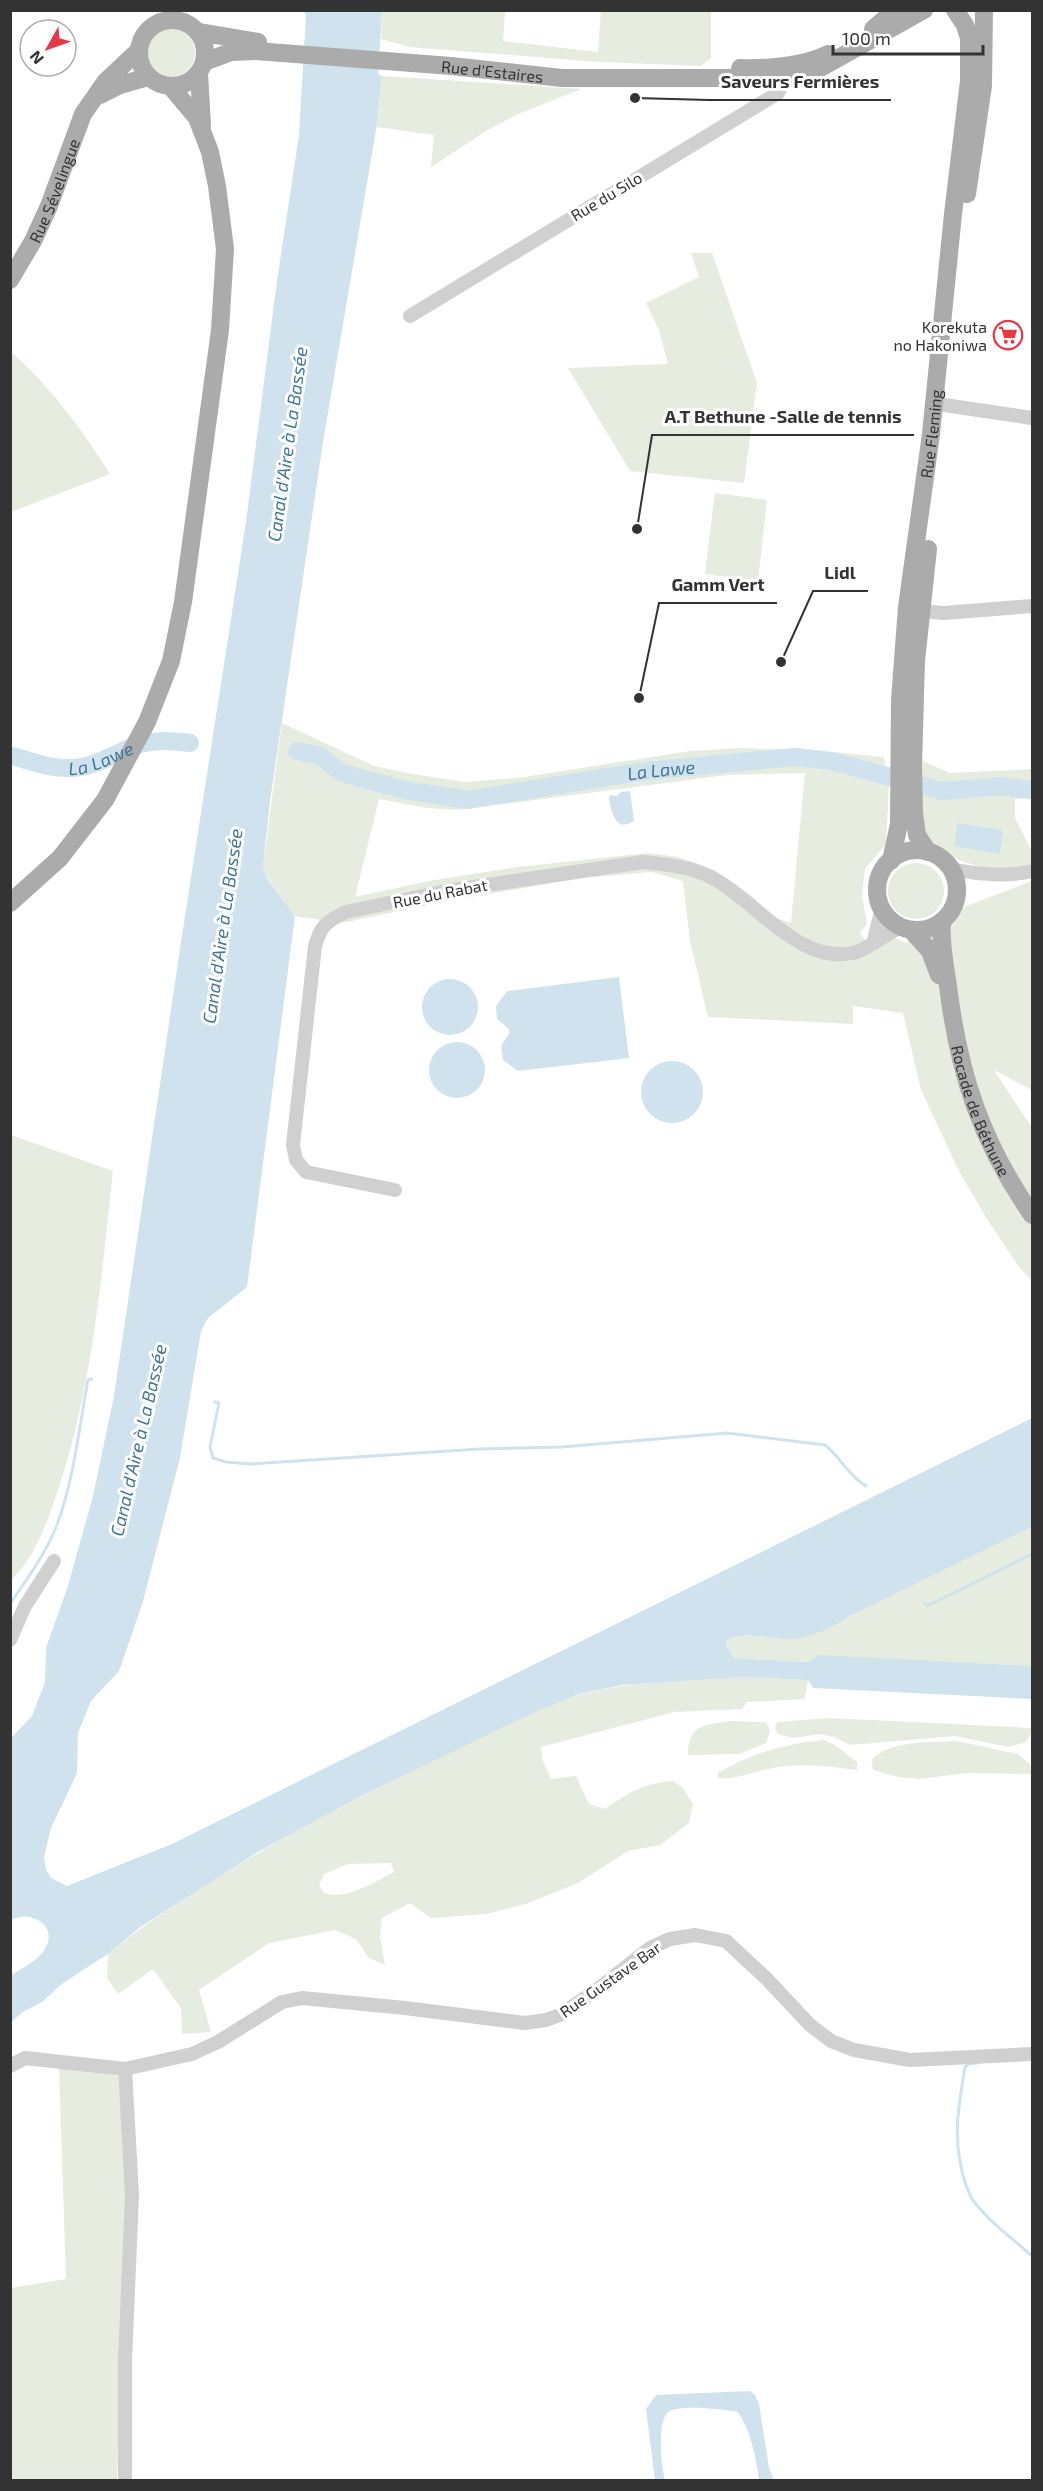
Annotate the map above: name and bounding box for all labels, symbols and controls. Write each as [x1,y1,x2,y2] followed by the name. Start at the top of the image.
[18,18,78,78] north arrow
[833,18,983,56] scale bar
[842,27,891,49] text: 100 m
[25,47,47,68] text: N
[441,56,544,85] street label: Rue d'Estaires
[709,64,891,100] callout: Saveurs Fermières
[721,70,879,92] text: Saveurs Fermières
[24,136,83,245] street label: Rue Sévelingue
[567,167,645,225] street label: Rue du Silo
[893,317,987,354] place label: Korekuta no Hakoniwa
[992,319,1024,351] supermarket icon: Korekuta no Hakoniwa
[262,345,312,543] water label: Canal d'Aire à La Bassée
[915,388,945,479] street label: Rue Fleming
[652,399,914,435] callout: A.T Bethune -Salle de tennis
[664,405,902,427] text: A.T Bethune -Salle de tennis
[813,555,868,591] callout: Lidl
[824,561,856,583] text: Lidl
[659,567,777,603] callout: Gamm Vert
[671,573,765,595] text: Gamm Vert
[68,737,137,779] water label: La Lawe
[626,755,696,785] water label: La Lawe
[197,827,247,1025] water label: Canal d'Aire à La Bassée
[391,875,489,911] street label: Rue du Rabat
[948,1043,1015,1179] street label: Rocade de Béthune
[105,1342,171,1538] water label: Canal d'Aire à La Bassée
[556,1937,665,2021] street label: Rue Gustave Bar

